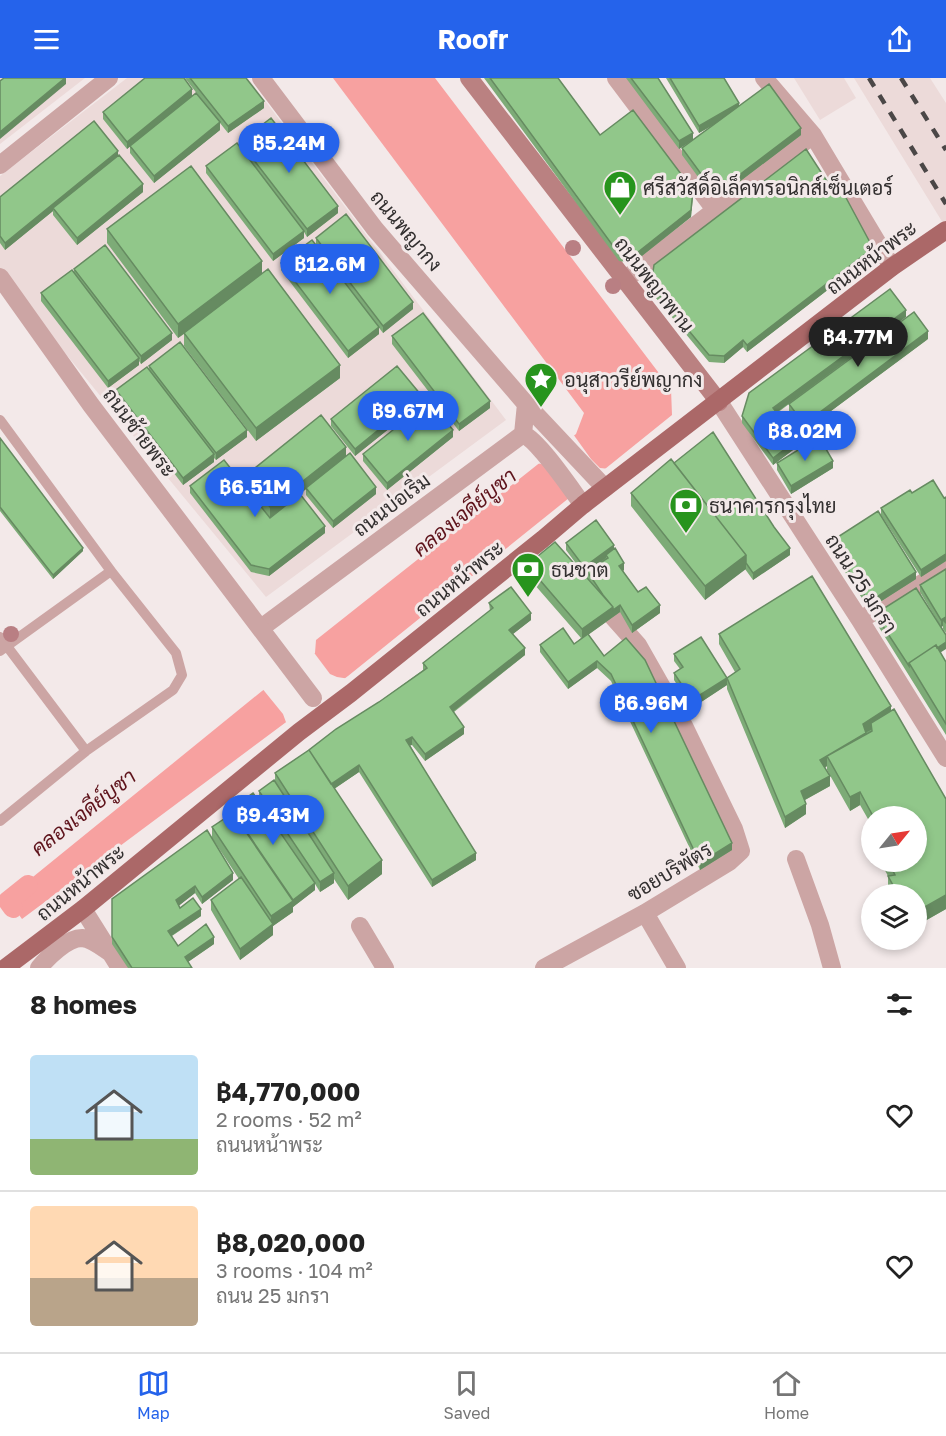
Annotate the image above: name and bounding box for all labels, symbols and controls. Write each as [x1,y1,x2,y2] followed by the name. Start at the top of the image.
[30,23,63,56] icon: menu
[437,23,509,55] text: Roofr
[883,23,916,56] icon: share
[240,123,338,174] pin: ฿5.24M
[252,130,326,154] text: ฿5.24M
[602,169,638,216] shop icon: ศรีสวัสดิ์อิเล็คทรอนิกส์เซ็นเตอร์
[643,170,893,199] place label: ศรีสวัสดิ์อิเล็คทรอนิกส์เซ็นเตอร์
[365,185,448,276] street label: ถนนพญากง
[821,215,921,299] street label: ถนนหน้าพระ
[609,231,700,337] street label: ถนนพญาพาน
[281,244,379,295] pin: ฿12.6M
[294,251,366,275] text: ฿12.6M
[809,317,907,368] pin: ฿4.77M
[823,324,893,348] text: ฿4.77M
[523,361,559,408] place icon: อนุสาวรีย์พญากง
[564,366,702,394] place label: อนุสาวรีย์พญากง
[99,383,181,481] street label: ถนนซ้ายพระ
[359,391,457,442] pin: ฿9.67M
[372,398,444,422] text: ฿9.67M
[756,411,854,462] pin: ฿8.02M
[768,418,842,442] text: ฿8.02M
[407,462,523,564] water label: คลองเจดีย์บูชา
[346,465,434,541] street label: ถนนบ่อเริ่ม
[206,467,304,518] pin: ฿6.51M
[219,474,291,498] text: ฿6.51M
[668,487,704,534] bank icon: ธนาคารกรุงไทย
[709,493,836,520] place label: ธนาคารกรุงไทย
[821,529,903,637] street label: ถนน 25 มกรา
[410,535,508,621] street label: ถนนหน้าพระ
[510,551,546,598] bank icon: ธนชาต
[551,557,609,581] place label: ธนชาต
[602,683,700,734] pin: ฿6.96M
[614,690,688,714] text: ฿6.96M
[25,763,142,863] water label: คลองเจดีย์บูชา
[224,795,322,846] pin: ฿9.43M
[236,802,310,826] text: ฿9.43M
[861,806,927,872] north arrow
[861,806,927,950] map controls
[622,836,716,906] street label: ซอยบริพัตร
[31,839,129,925] street label: ถนนหน้าพระ
[861,884,927,950] button: layers
[883,988,916,1021] icon: filters
[30,989,137,1020] text: 8 homes
[216,1076,361,1107] text: ฿4,770,000
[78,1079,150,1151] icon: home
[883,1099,916,1132] icon: heart
[216,1107,362,1131] text: 2 rooms · 52 m²
[216,1132,323,1156] text: ถนนหน้าพระ
[216,1227,365,1258] text: ฿8,020,000
[78,1230,150,1302] icon: home
[883,1250,916,1283] icon: heart
[216,1258,373,1282] text: 3 rooms · 104 m²
[216,1283,329,1307] text: ถนน 25 มกรา
[137,1367,170,1423] tab: Map
[444,1367,490,1423] tab: Saved
[764,1367,809,1423] tab: Home

